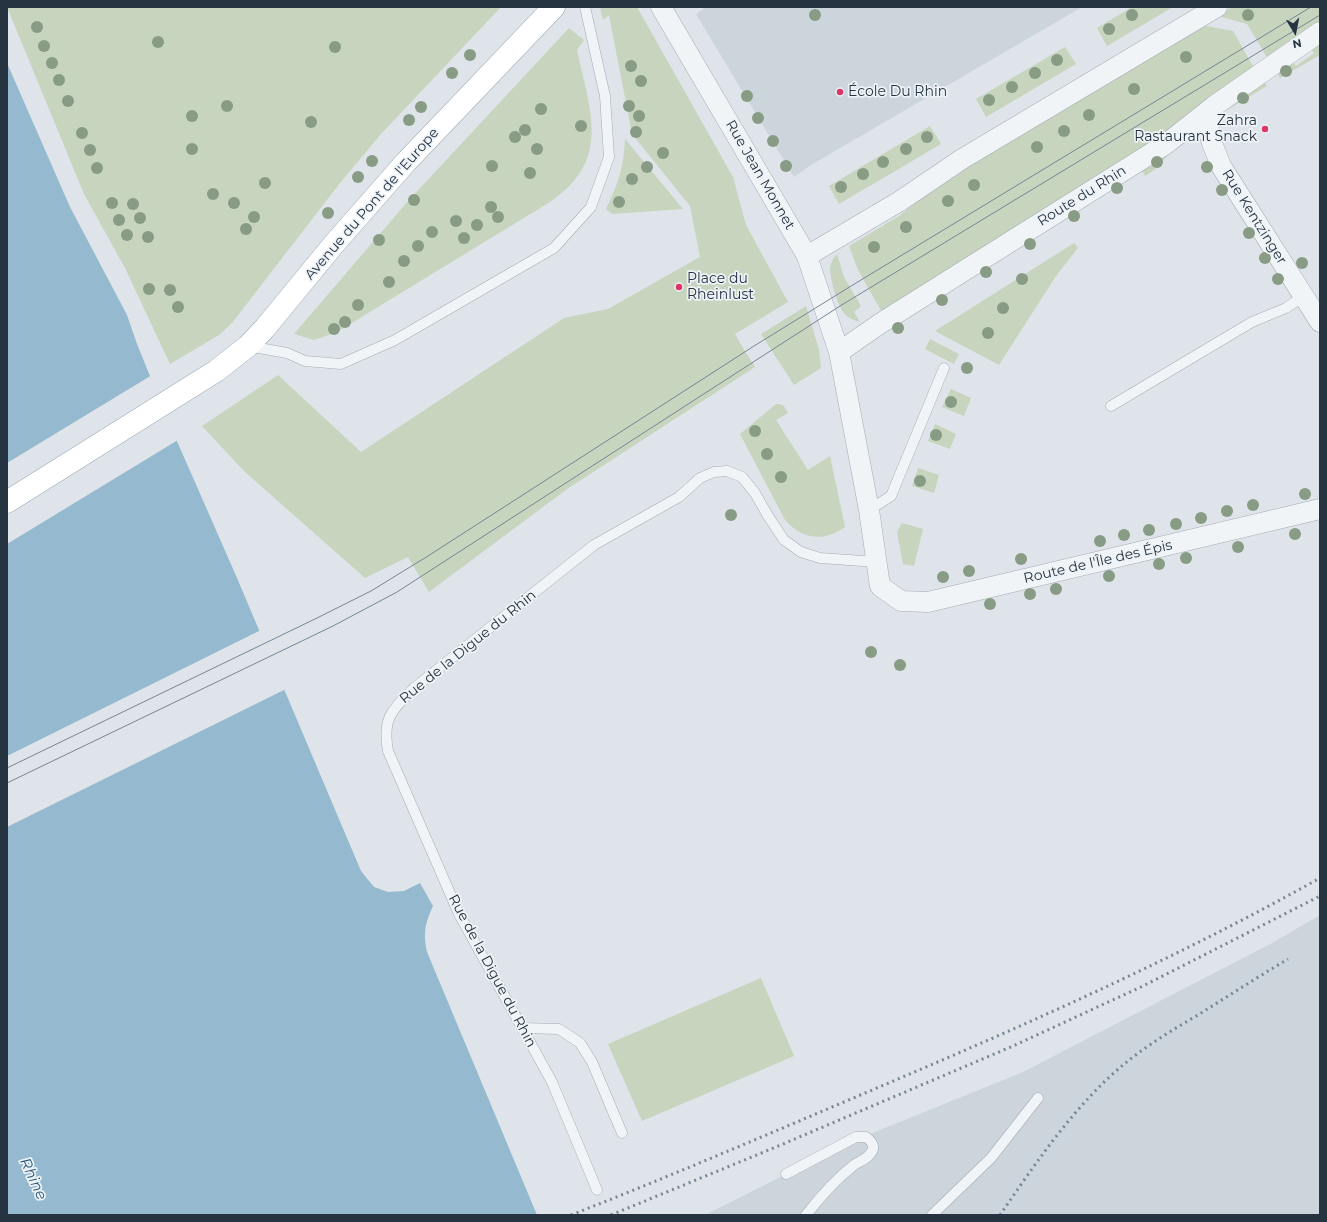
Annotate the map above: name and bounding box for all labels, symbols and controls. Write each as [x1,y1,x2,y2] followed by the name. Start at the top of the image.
[1275,12,1315,52] north arrow
[1291,36,1303,51] text: N
[848,84,947,100] place label: École Du Rhin
[835,87,845,97] marker: École Du Rhin
[1134,113,1257,146] place label: Zahra Rastaurant Snack
[722,117,798,233] street label: Rue Jean Monnet
[1260,124,1270,134] marker: Zahra Rastaurant Snack
[302,125,442,283] street label: Avenue du Pont de l'Europe
[1035,162,1129,230] street label: Route du Rhin
[1218,166,1290,268] street label: Rue Kentzinger
[687,271,754,304] place label: Place du Rheinlust
[674,282,684,292] marker: Place du Rheinlust
[1022,537,1174,587] street label: Route de l'Île des Épis
[396,587,540,707] street label: Rue de la Digue du Rhin
[444,892,540,1050] street label: Rue de la Digue du Rhin
[15,1155,51,1203] water label: Rhine

